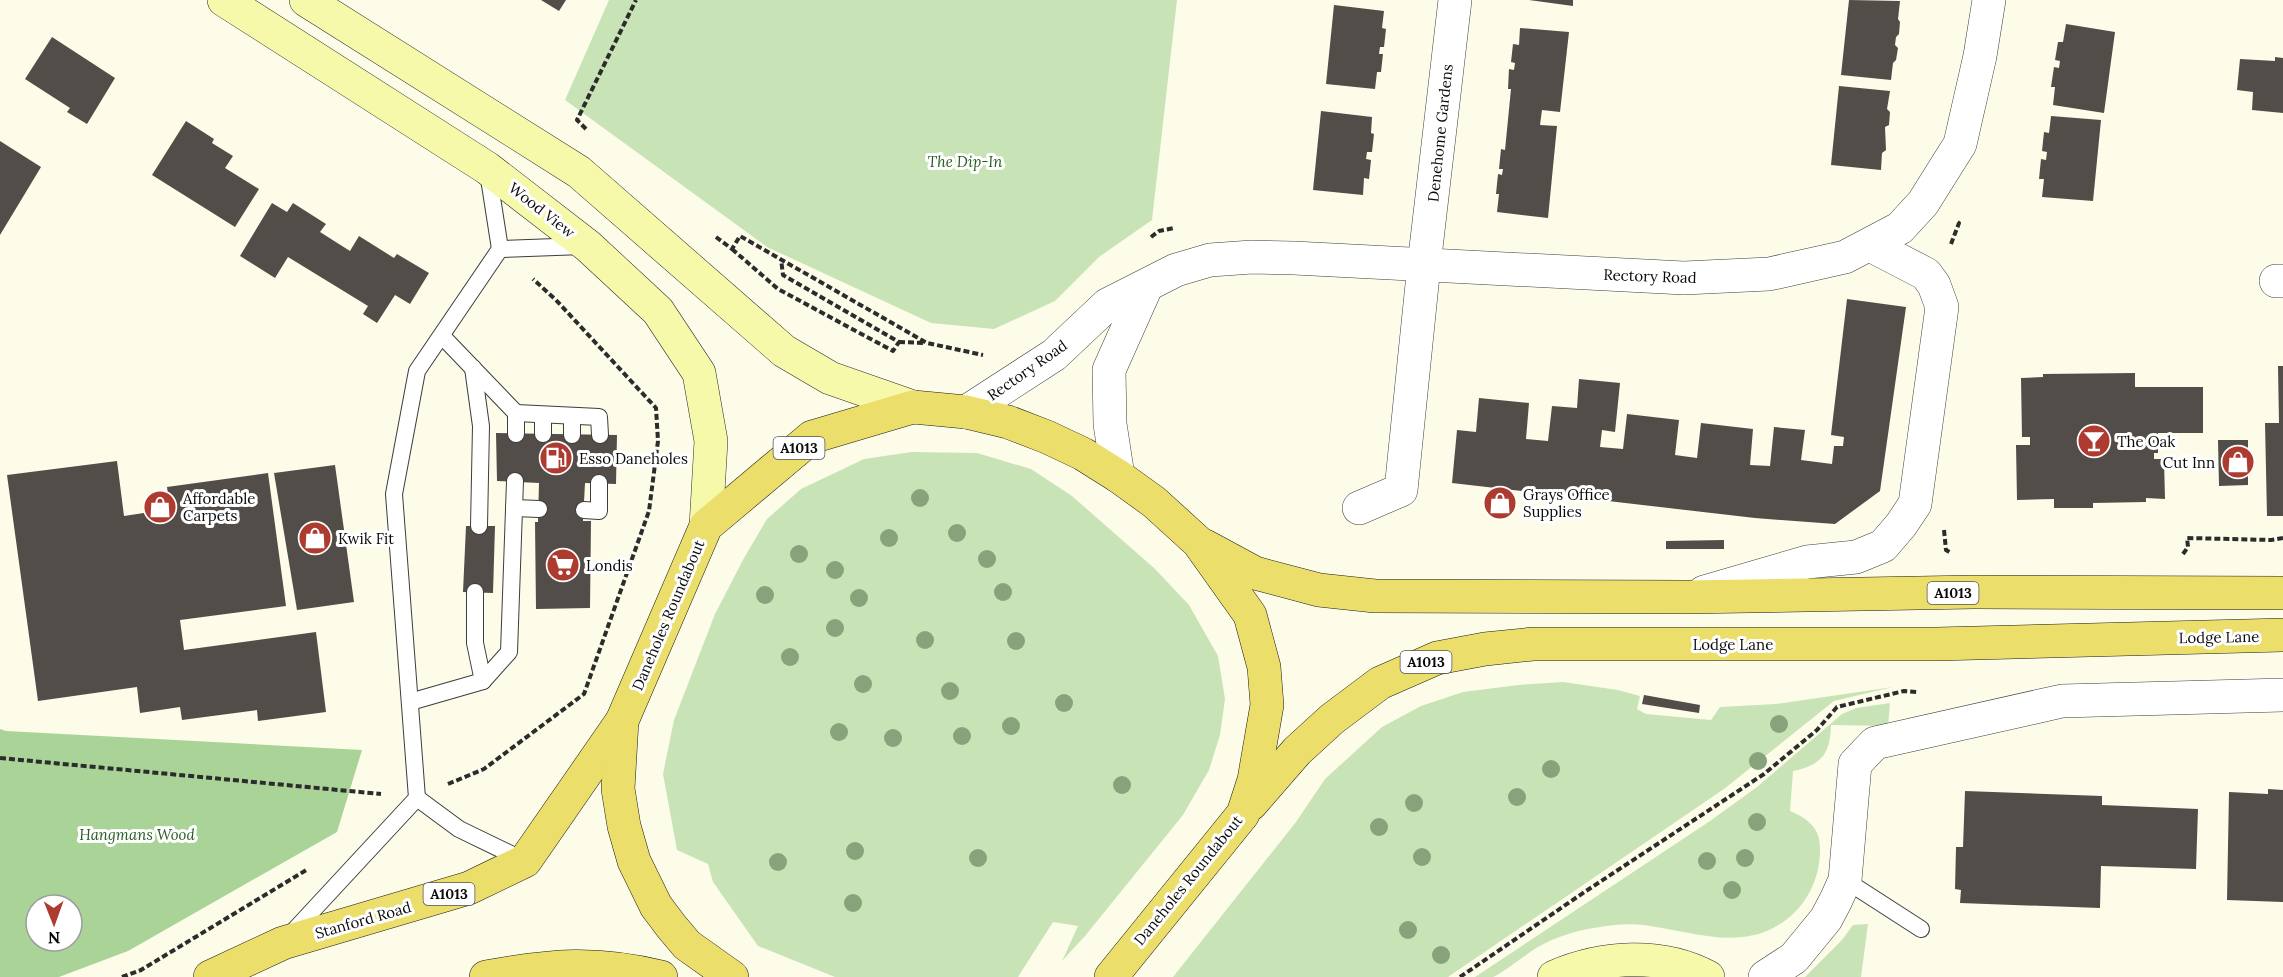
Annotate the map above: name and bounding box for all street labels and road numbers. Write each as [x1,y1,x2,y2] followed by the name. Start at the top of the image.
[1423,63,1457,203] street label: Denehome Gardens
[505,178,579,242] street label: Wood View
[1603,265,1697,287] street label: Rectory Road
[983,335,1071,405] street label: Rectory Road
[774,437,824,459] road number: A1013
[628,537,708,693] street label: Daneholes Roundabout
[1928,582,1978,604] road number: A1013
[2178,627,2260,647] street label: Lodge Lane
[1693,635,1773,654] street label: Lodge Lane
[1400,651,1452,673] road number: A1013
[1130,811,1246,949] street label: Daneholes Roundabout
[424,883,474,905] road number: A1013
[313,897,413,943] street label: Stanford Road

